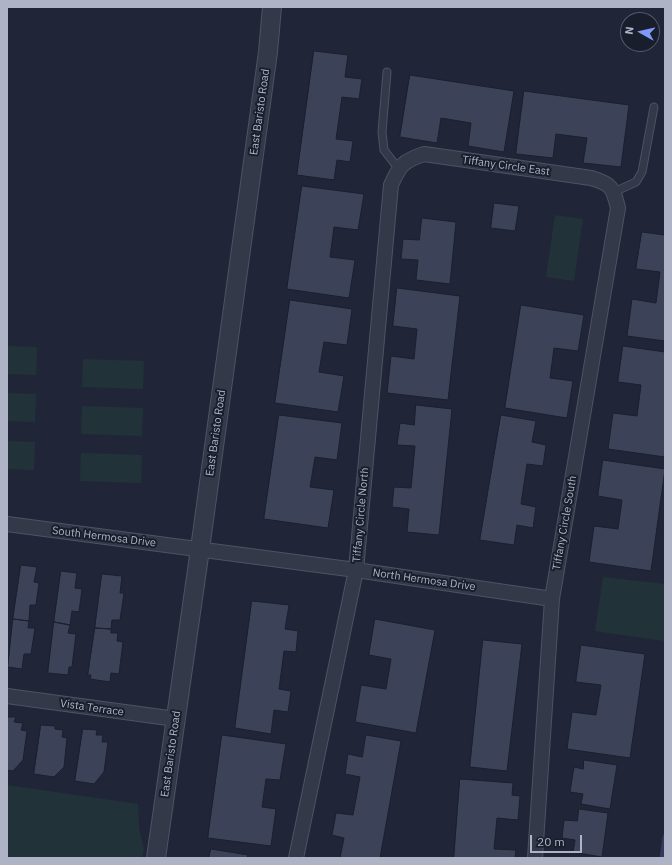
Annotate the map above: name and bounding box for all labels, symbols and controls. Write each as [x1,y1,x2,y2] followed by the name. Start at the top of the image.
[620,12,660,52] north arrow
[622,26,637,35] text: N
[247,68,273,156] street label: East Baristo Road
[461,153,551,179] street label: Tiffany Circle East
[203,389,229,477] street label: East Baristo Road
[350,467,372,563] street label: Tiffany Circle North
[550,475,580,571] street label: Tiffany Circle South
[51,524,157,550] street label: South Hermosa Drive
[372,566,476,594] street label: North Hermosa Drive
[59,697,125,719] street label: Vista Terrace
[158,710,184,798] street label: East Baristo Road
[532,827,584,853] scale bar
[537,834,565,849] text: 20 m

